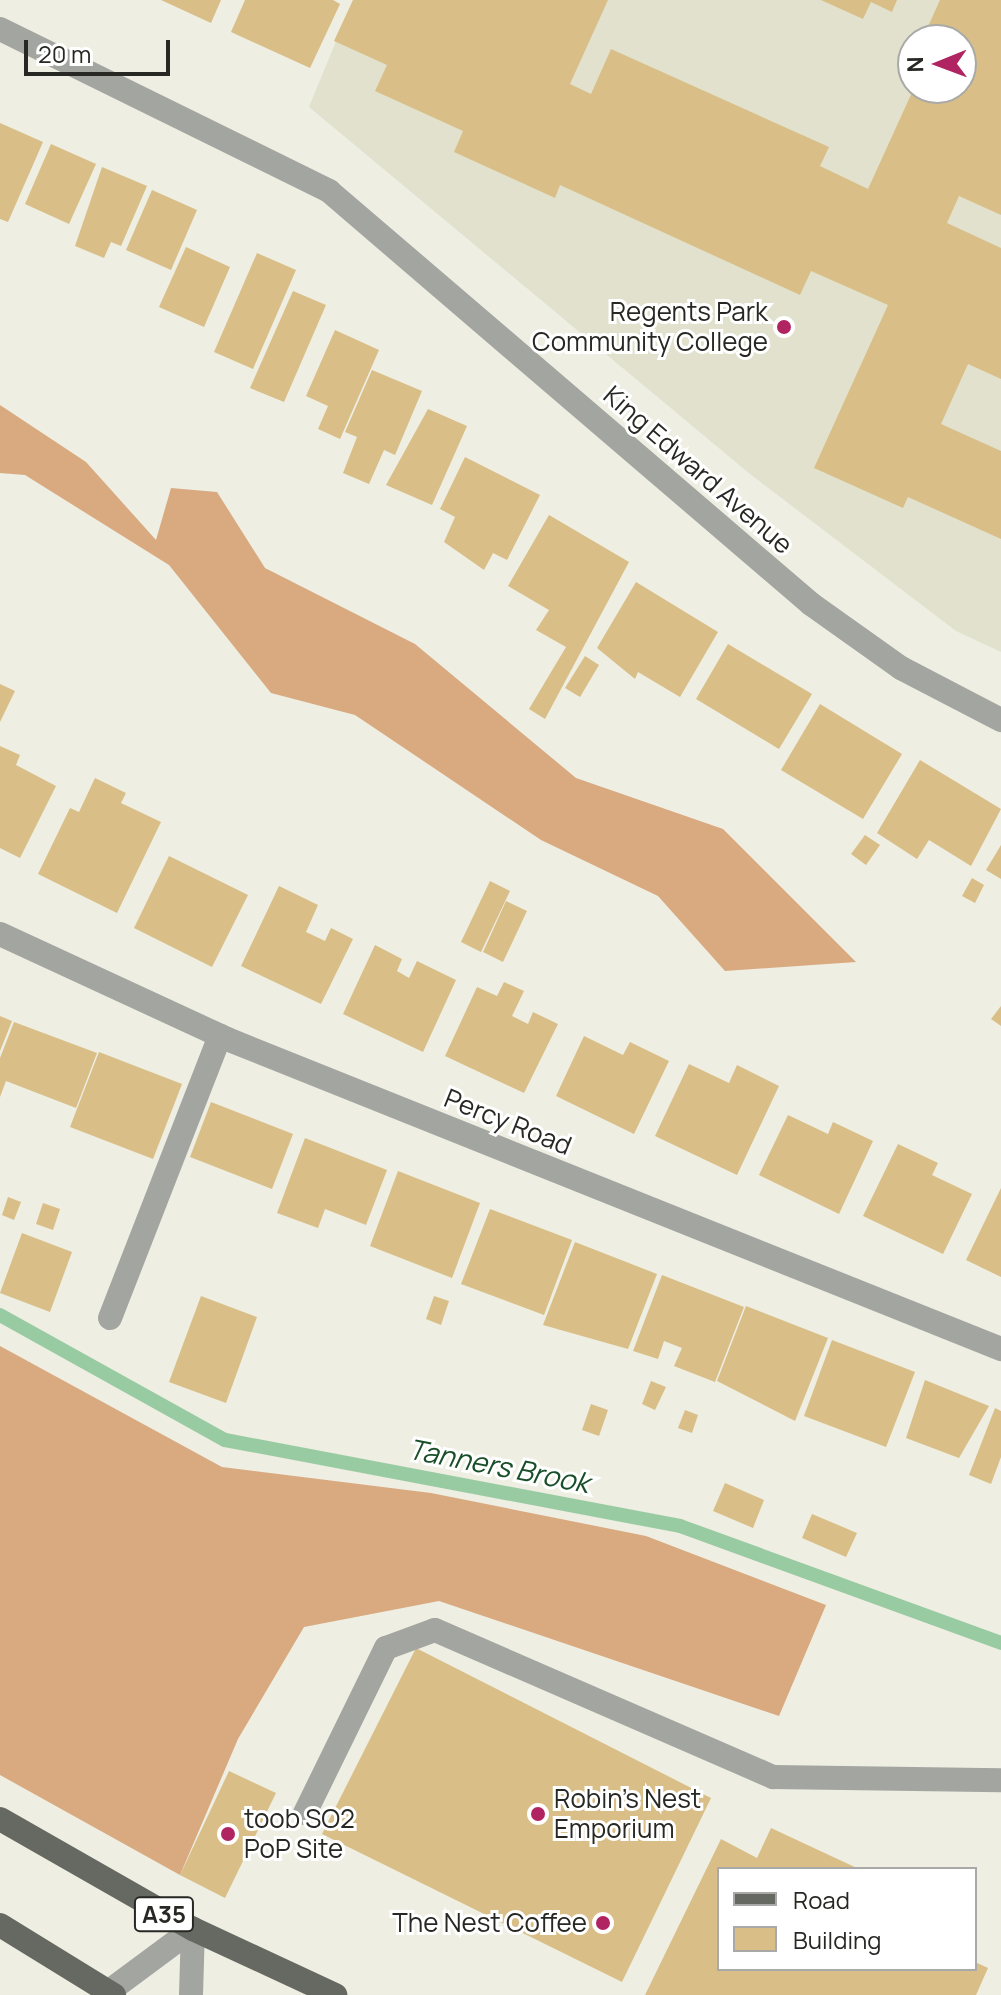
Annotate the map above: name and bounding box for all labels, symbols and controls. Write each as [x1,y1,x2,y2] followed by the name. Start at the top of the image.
[28,24,174,74] scale bar
[897,24,977,104] north arrow
[38,37,91,70] text: 20 m
[900,56,930,73] text: N
[532,296,768,358] place label: Regents Park Community College
[775,318,793,336] marker: Regents Park Community College
[597,379,799,561] street label: King Edward Avenue
[440,1082,576,1162] street label: Percy Road
[406,1431,592,1499] water label: Tanners Brook
[554,1783,701,1844] place label: Robin's Nest Emporium
[244,1803,355,1864] place label: toob SO2 PoP Site
[529,1805,547,1823] marker: Robin's Nest Emporium
[219,1825,237,1843] marker: toob SO2 PoP Site
[717,1867,977,1971] legend
[793,1883,850,1916] text: Road
[132,1894,196,1934] road number: A35
[392,1907,587,1939] place label: The Nest Coffee
[594,1914,612,1932] marker: The Nest Coffee
[793,1923,881,1956] text: Building

